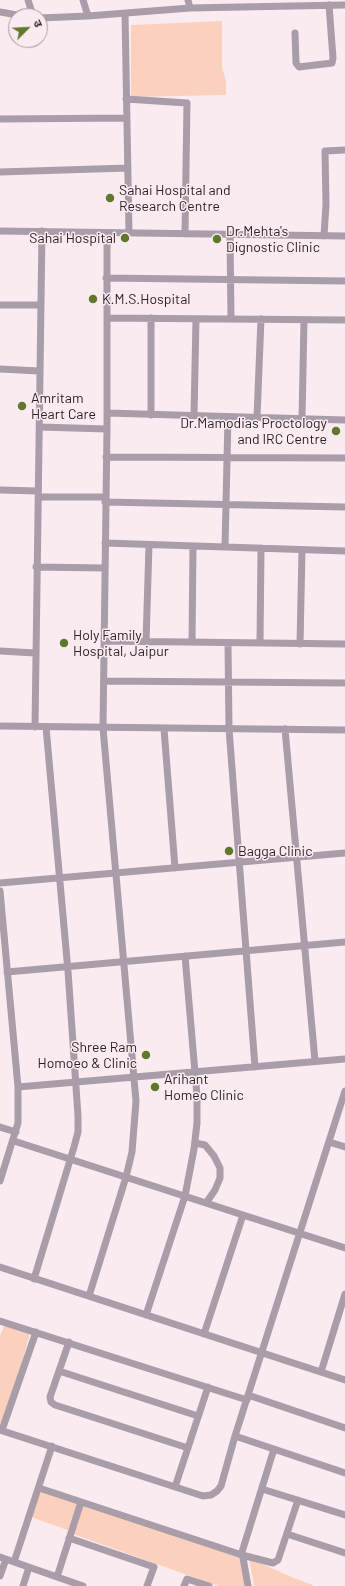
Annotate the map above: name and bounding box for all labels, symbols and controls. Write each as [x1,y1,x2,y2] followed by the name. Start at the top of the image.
[8,8,48,48] north arrow
[31,18,46,29] text: उ
[119,182,231,214] place label: Sahai Hospital and Research Centre
[104,192,116,204] marker: Sahai Hospital and Research Centre
[226,223,320,256] place label: Dr.Mehta's Dignostic Clinic
[29,230,116,246] place label: Sahai Hospital
[119,232,131,244] marker: Sahai Hospital
[211,233,223,245] marker: Dr.Mehta's Dignostic Clinic
[102,291,191,307] place label: K.M.S.Hospital
[87,293,99,305] marker: K.M.S.Hospital
[31,390,96,422] place label: Amritam Heart Care
[16,400,28,412] marker: Amritam Heart Care
[180,415,327,448] place label: Dr.Mamodias Proctology and IRC Centre
[330,425,342,437] marker: Dr.Mamodias Proctology and IRC Centre
[73,627,169,660] place label: Holy Family Hospital, Jaipur
[58,637,70,649] marker: Holy Family Hospital, Jaipur
[238,843,312,859] place label: Bagga Clinic
[223,845,235,857] marker: Bagga Clinic
[38,1039,137,1072] place label: Shree Ram Homoeo & Clinic
[140,1049,152,1061] marker: Shree Ram Homoeo & Clinic
[164,1071,244,1104] place label: Arihant Homeo Clinic
[149,1081,161,1093] marker: Arihant Homeo Clinic

